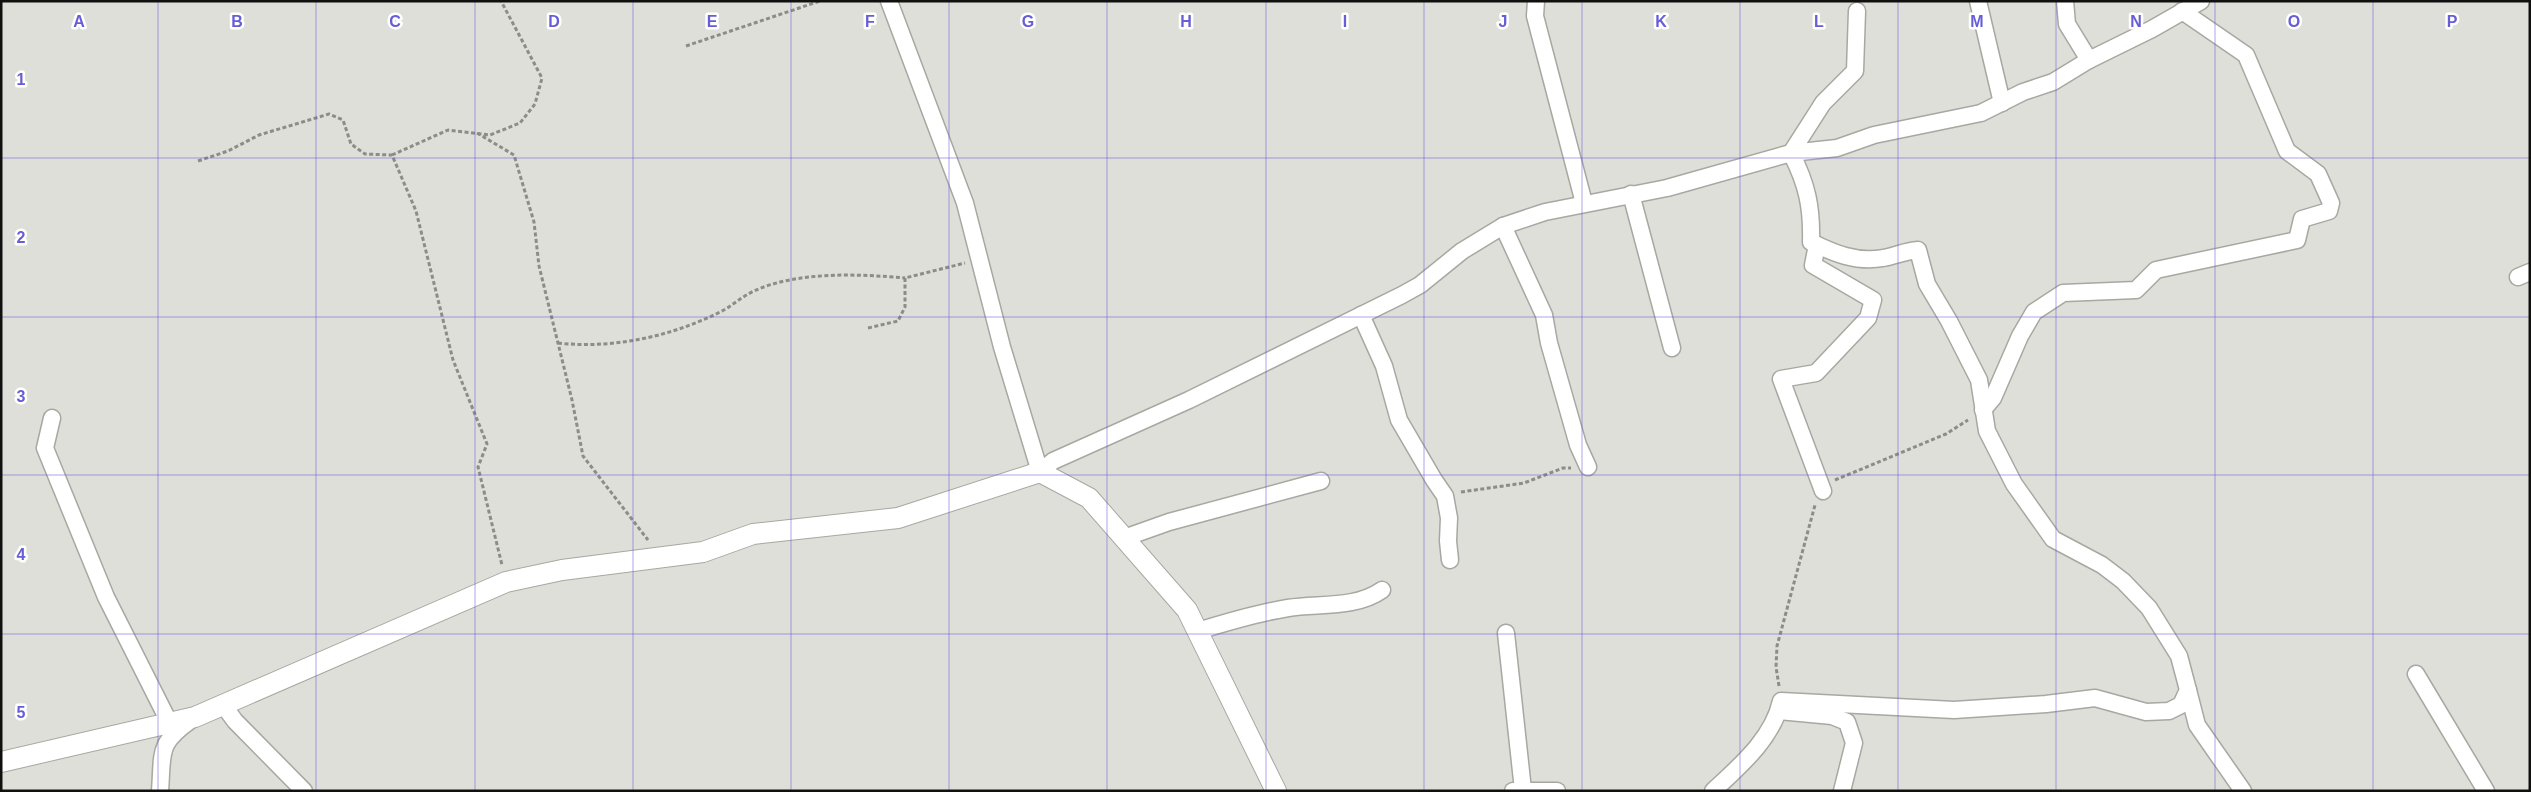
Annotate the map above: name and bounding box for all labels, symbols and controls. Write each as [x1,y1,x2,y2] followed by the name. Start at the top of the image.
[73,13,85,30] text: A
[231,13,243,30] text: B
[389,13,401,30] text: C
[548,13,560,30] text: D
[707,13,718,30] text: E
[865,13,875,30] text: F
[1022,13,1034,30] text: G
[1180,13,1192,30] text: H
[1343,13,1347,30] text: I
[1499,13,1507,30] text: J
[1655,13,1667,30] text: K
[1814,13,1824,30] text: L
[1970,13,1984,30] text: M
[2130,13,2142,30] text: N
[2288,13,2300,30] text: O
[2447,13,2458,30] text: P
[17,71,26,88] text: 1
[17,229,26,246] text: 2
[17,388,26,405] text: 3
[17,546,26,563] text: 4
[17,704,26,721] text: 5

